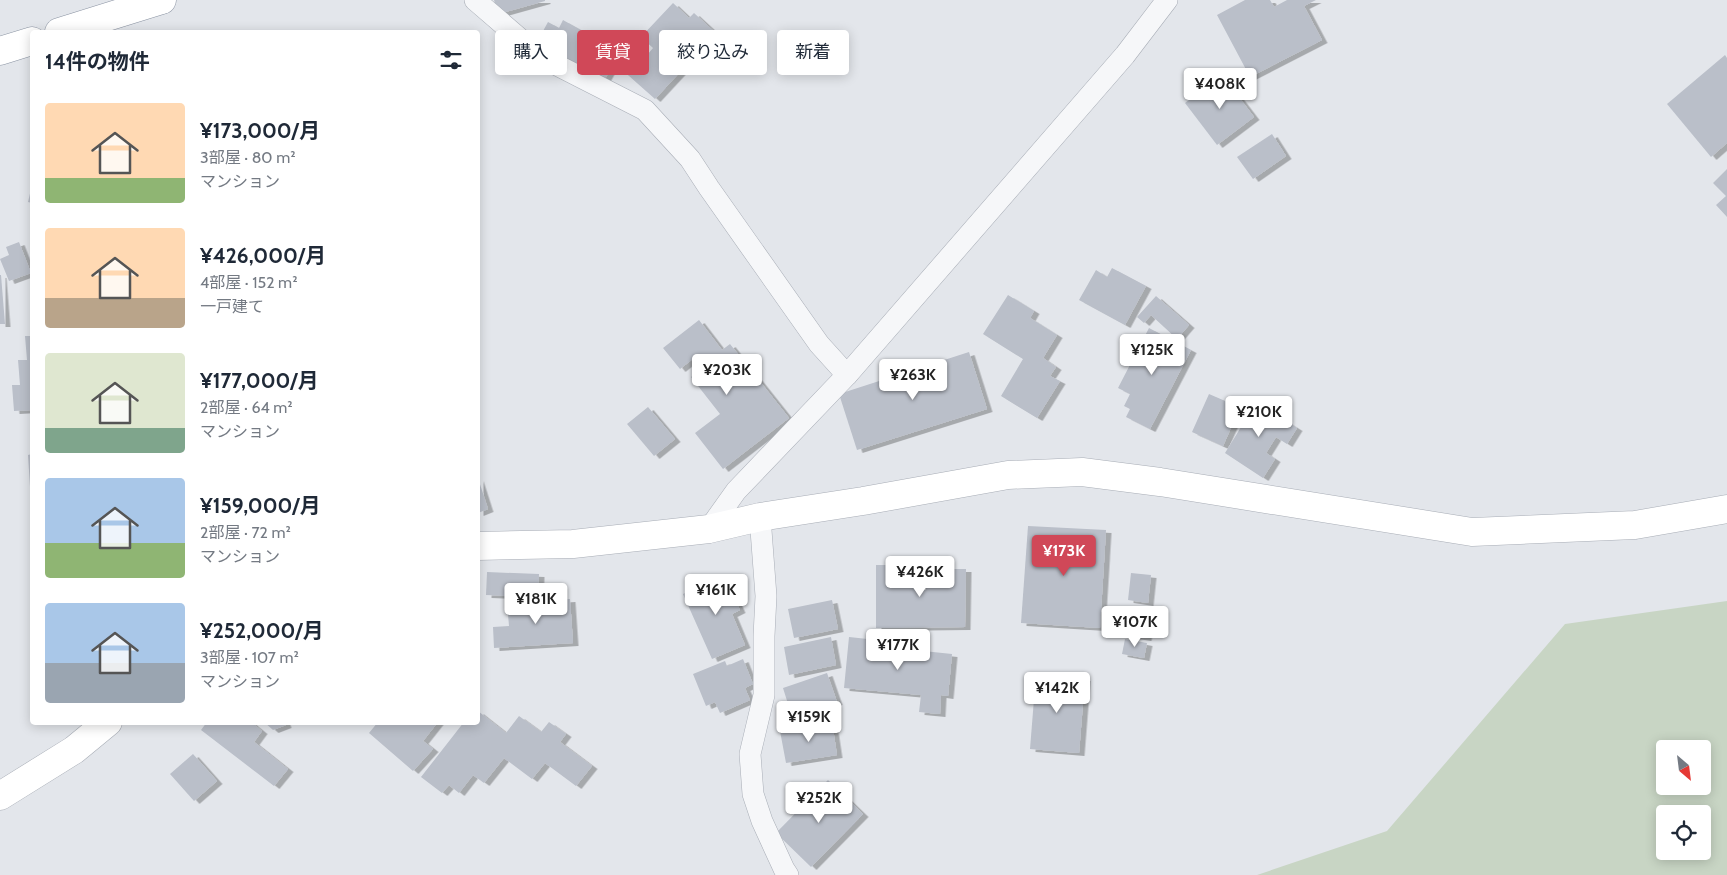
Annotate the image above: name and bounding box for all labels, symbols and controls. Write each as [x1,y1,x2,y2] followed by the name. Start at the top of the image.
[495,30,567,75] chip: 購入
[577,30,649,75] chip: 賃貸
[659,30,767,75] chip: 絞り込み
[777,30,849,75] chip: 新着
[437,46,465,74] icon: filters
[45,49,150,74] text: 14件の物件
[1185,68,1255,110] pin: ¥408K
[1195,74,1245,93] text: ¥408K
[200,118,320,143] text: ¥173,000/月
[85,123,145,183] icon: home
[200,148,295,167] text: 3部屋 · 80 m²
[200,172,280,191] text: マンション
[200,243,326,268] text: ¥426,000/月
[85,248,145,308] icon: home
[200,273,297,292] text: 4部屋 · 152 m²
[200,297,264,316] text: 一戸建て
[1117,334,1187,376] pin: ¥125K
[1131,340,1173,359] text: ¥125K
[692,354,762,396] pin: ¥203K
[878,358,948,401] pin: ¥263K
[703,360,751,379] text: ¥203K
[890,365,936,384] text: ¥263K
[200,368,319,393] text: ¥177,000/月
[85,373,145,433] icon: home
[1224,396,1294,438] pin: ¥210K
[200,398,293,417] text: 2部屋 · 64 m²
[1236,402,1282,421] text: ¥210K
[200,422,280,441] text: マンション
[200,493,321,518] text: ¥159,000/月
[85,498,145,558] icon: home
[200,523,291,542] text: 2部屋 · 72 m²
[1029,534,1099,577] pin: ¥173K
[1043,541,1085,560] text: ¥173K
[200,547,280,566] text: マンション
[885,556,955,598] pin: ¥426K
[896,562,944,581] text: ¥426K
[681,574,751,616] pin: ¥161K
[696,580,736,599] text: ¥161K
[501,582,571,625] pin: ¥181K
[515,589,557,608] text: ¥181K
[1100,606,1170,648] pin: ¥107K
[1112,612,1158,631] text: ¥107K
[200,618,324,643] text: ¥252,000/月
[85,623,145,683] icon: home
[863,628,933,671] pin: ¥177K
[877,635,919,654] text: ¥177K
[200,648,299,667] text: 3部屋 · 107 m²
[200,672,280,691] text: マンション
[1022,672,1092,714] pin: ¥142K
[1035,678,1079,697] text: ¥142K
[774,700,844,743] pin: ¥159K
[787,707,831,726] text: ¥159K
[1656,740,1711,795] north arrow
[1656,740,1711,860] map controls
[784,782,854,824] pin: ¥252K
[796,788,842,807] text: ¥252K
[1656,805,1711,860] button: locate

